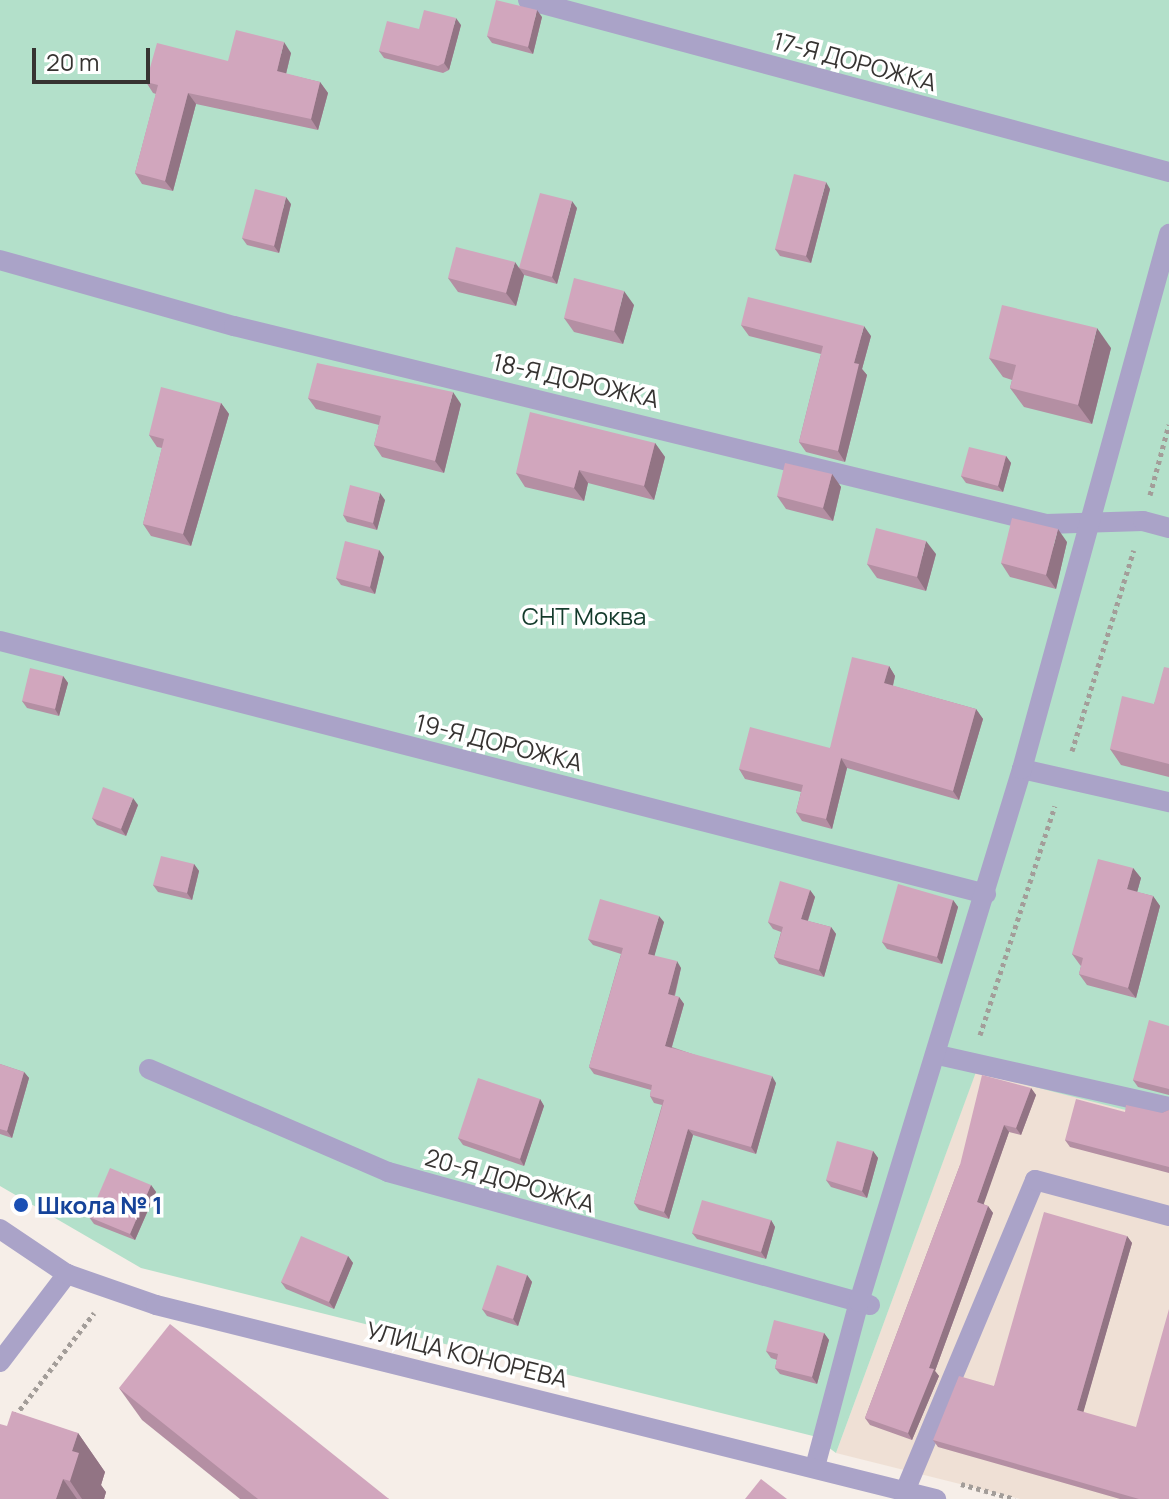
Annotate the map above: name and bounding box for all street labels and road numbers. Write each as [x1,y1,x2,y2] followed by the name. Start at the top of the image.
[770,25,940,97] street label: 17-Я ДОРОЖКА
[490,347,662,413] street label: 18-Я ДОРОЖКА
[413,707,585,777] street label: 19-Я ДОРОЖКА
[422,1142,598,1218] street label: 20-Я ДОРОЖКА
[363,1315,571,1393] street label: УЛИЦА КОНОРЕВА

